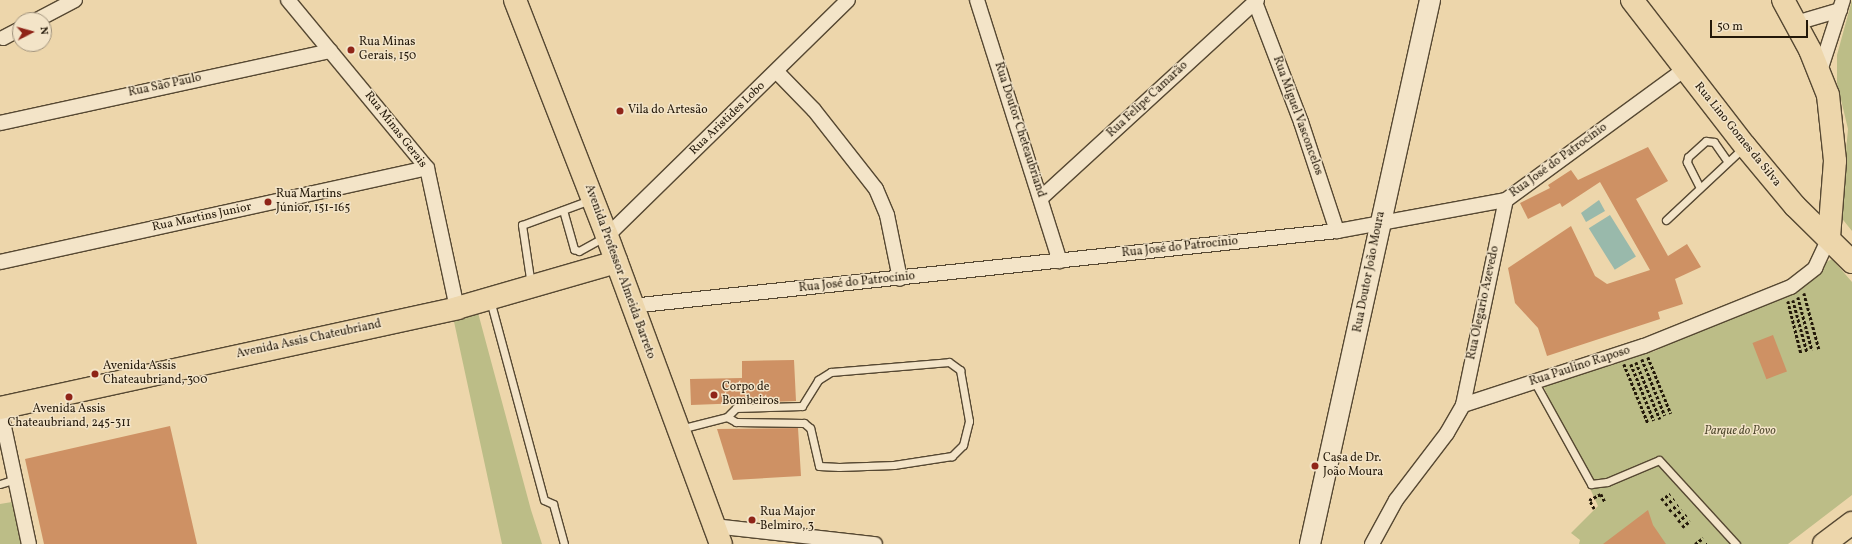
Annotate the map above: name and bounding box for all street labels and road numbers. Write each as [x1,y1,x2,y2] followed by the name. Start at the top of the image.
[1269,54,1325,178] street label: Rua Miguel Vasconcelos
[1105,59,1191,141] street label: Rua Felipe Camarão
[990,60,1048,200] street label: Rua Doutor Cheteaubriand
[127,71,203,101] street label: Rua São Paulo
[687,79,769,159] street label: Rua Aristides Lobo
[1691,80,1783,190] street label: Rua Lino Gomes da Silva
[361,89,429,171] street label: Rua Minas Gerais
[1507,121,1611,201] street label: Rua José do Patrocínio
[581,183,657,361] street label: Avenida Professor Almeida Barreto
[151,200,253,236] street label: Rua Martins Junior
[1351,210,1389,334] street label: Rua Doutor João Moura
[1121,235,1239,261] street label: Rua José do Patrocínio
[1465,245,1503,361] street label: Rua Olegario Azevedo
[798,270,916,296] street label: Rua José do Patrocínio
[235,318,383,362] street label: Avenida Assis Chateubriand
[1528,344,1632,390] street label: Rua Paulino Raposo

